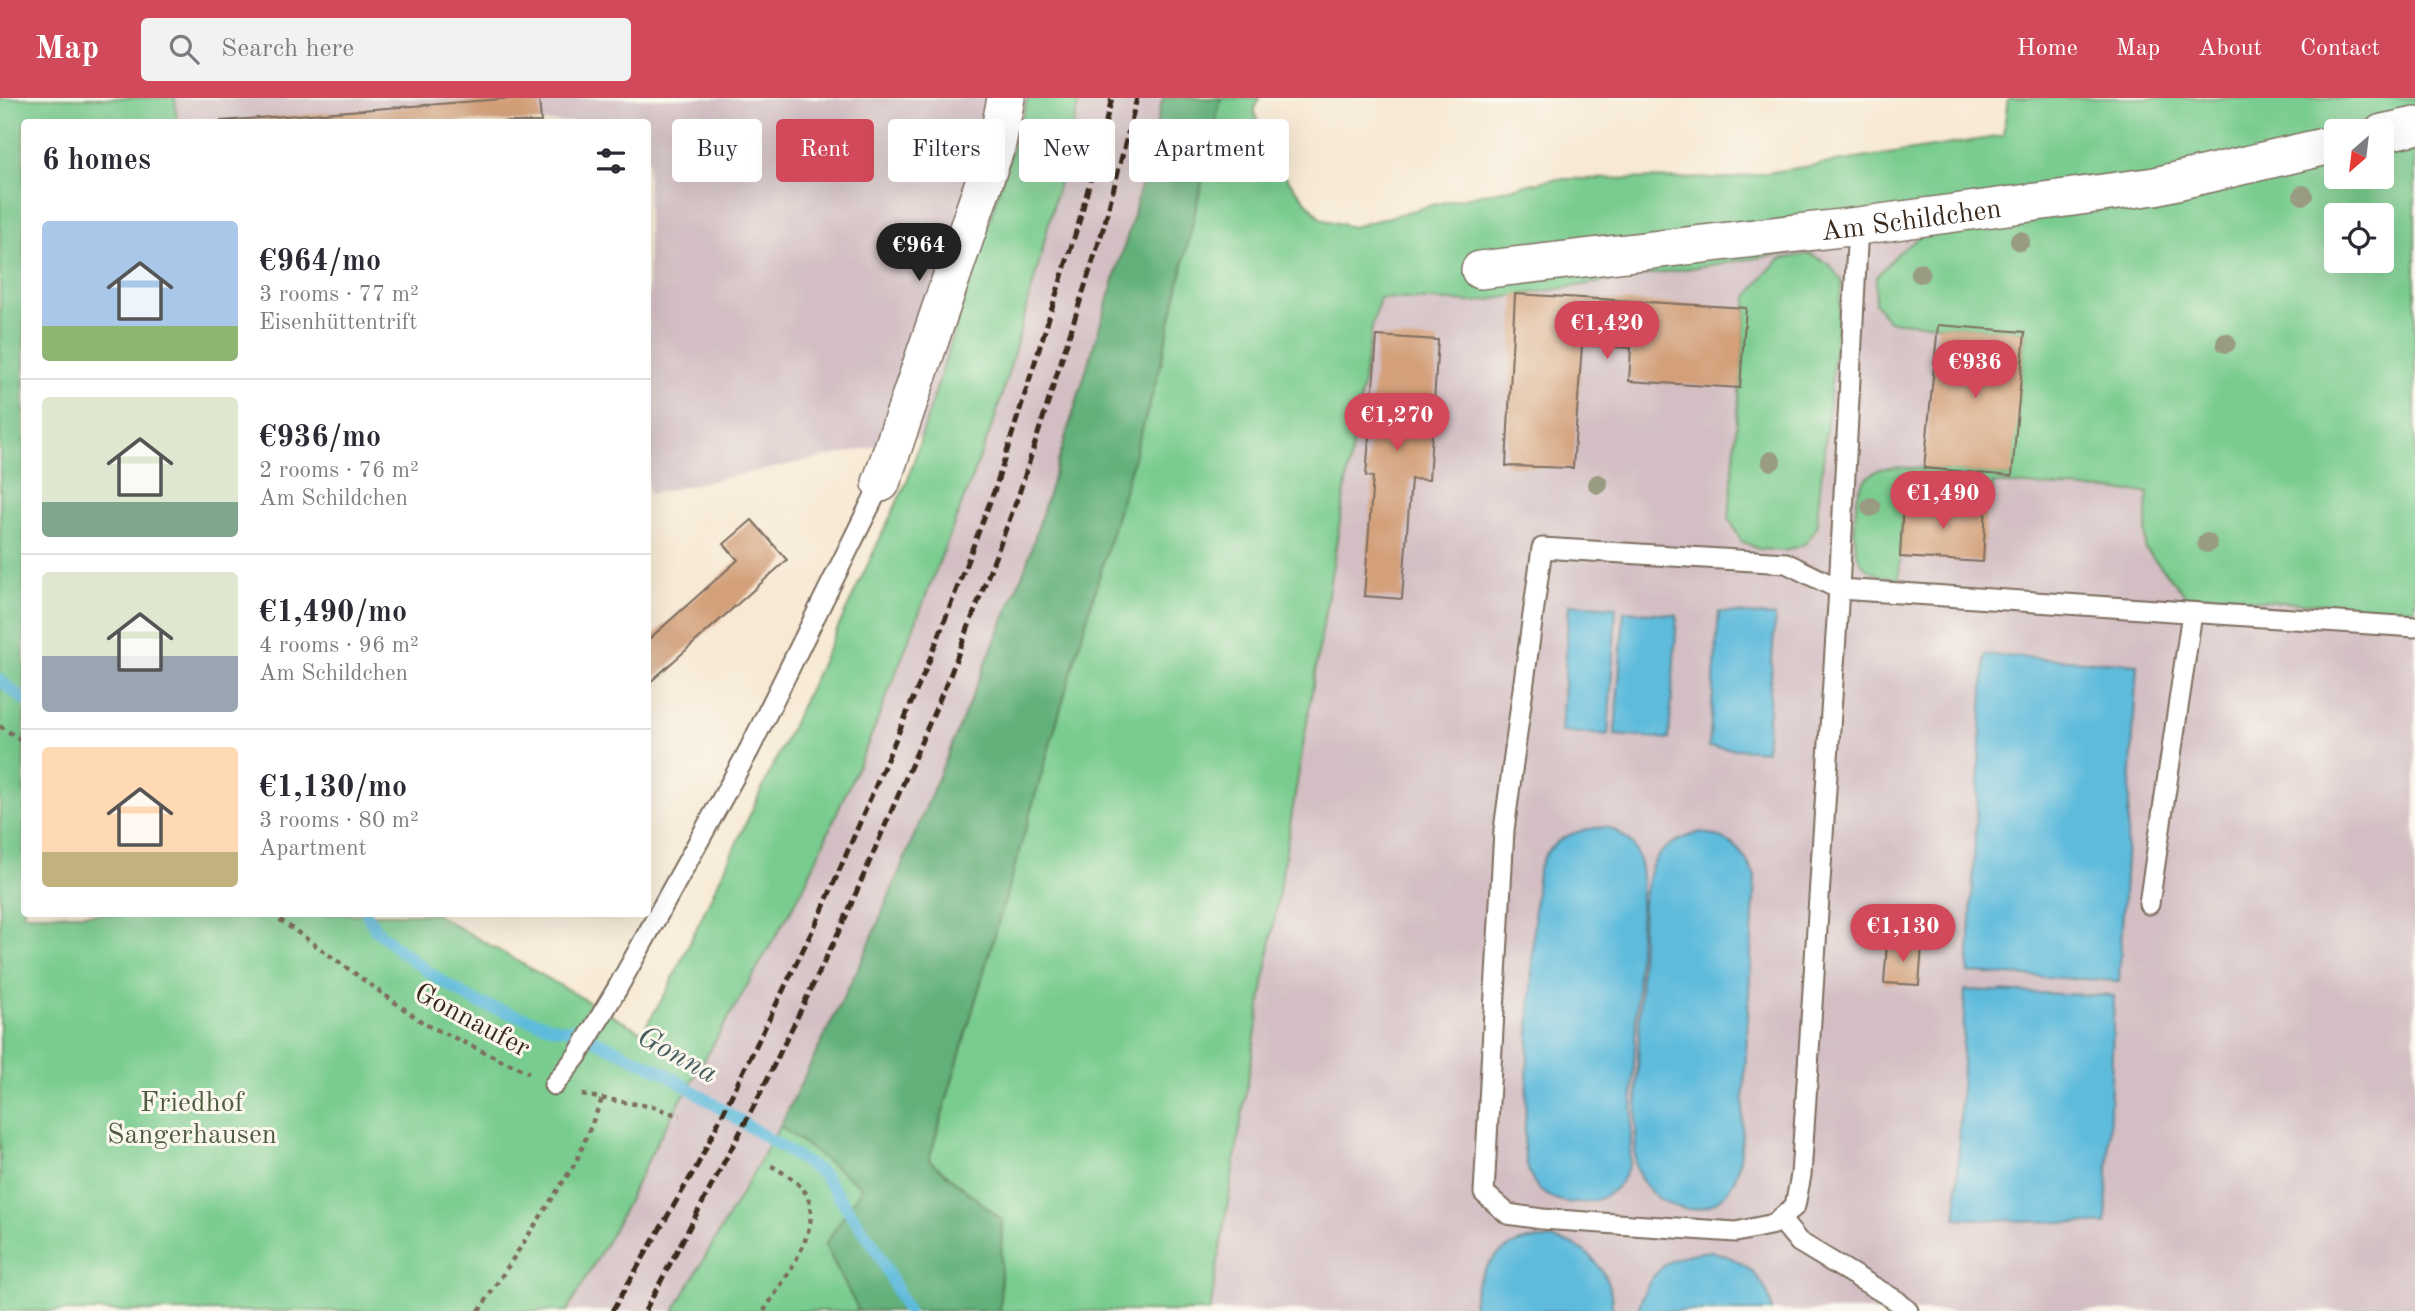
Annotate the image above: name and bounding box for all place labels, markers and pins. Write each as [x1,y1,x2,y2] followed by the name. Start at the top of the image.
[878,223,960,283] pin: €964
[1550,302,1664,361] pin: €1,420
[1934,341,2016,400] pin: €936
[1340,394,1454,453] pin: €1,270
[1886,472,2000,531] pin: €1,490
[1846,904,1960,964] pin: €1,130

